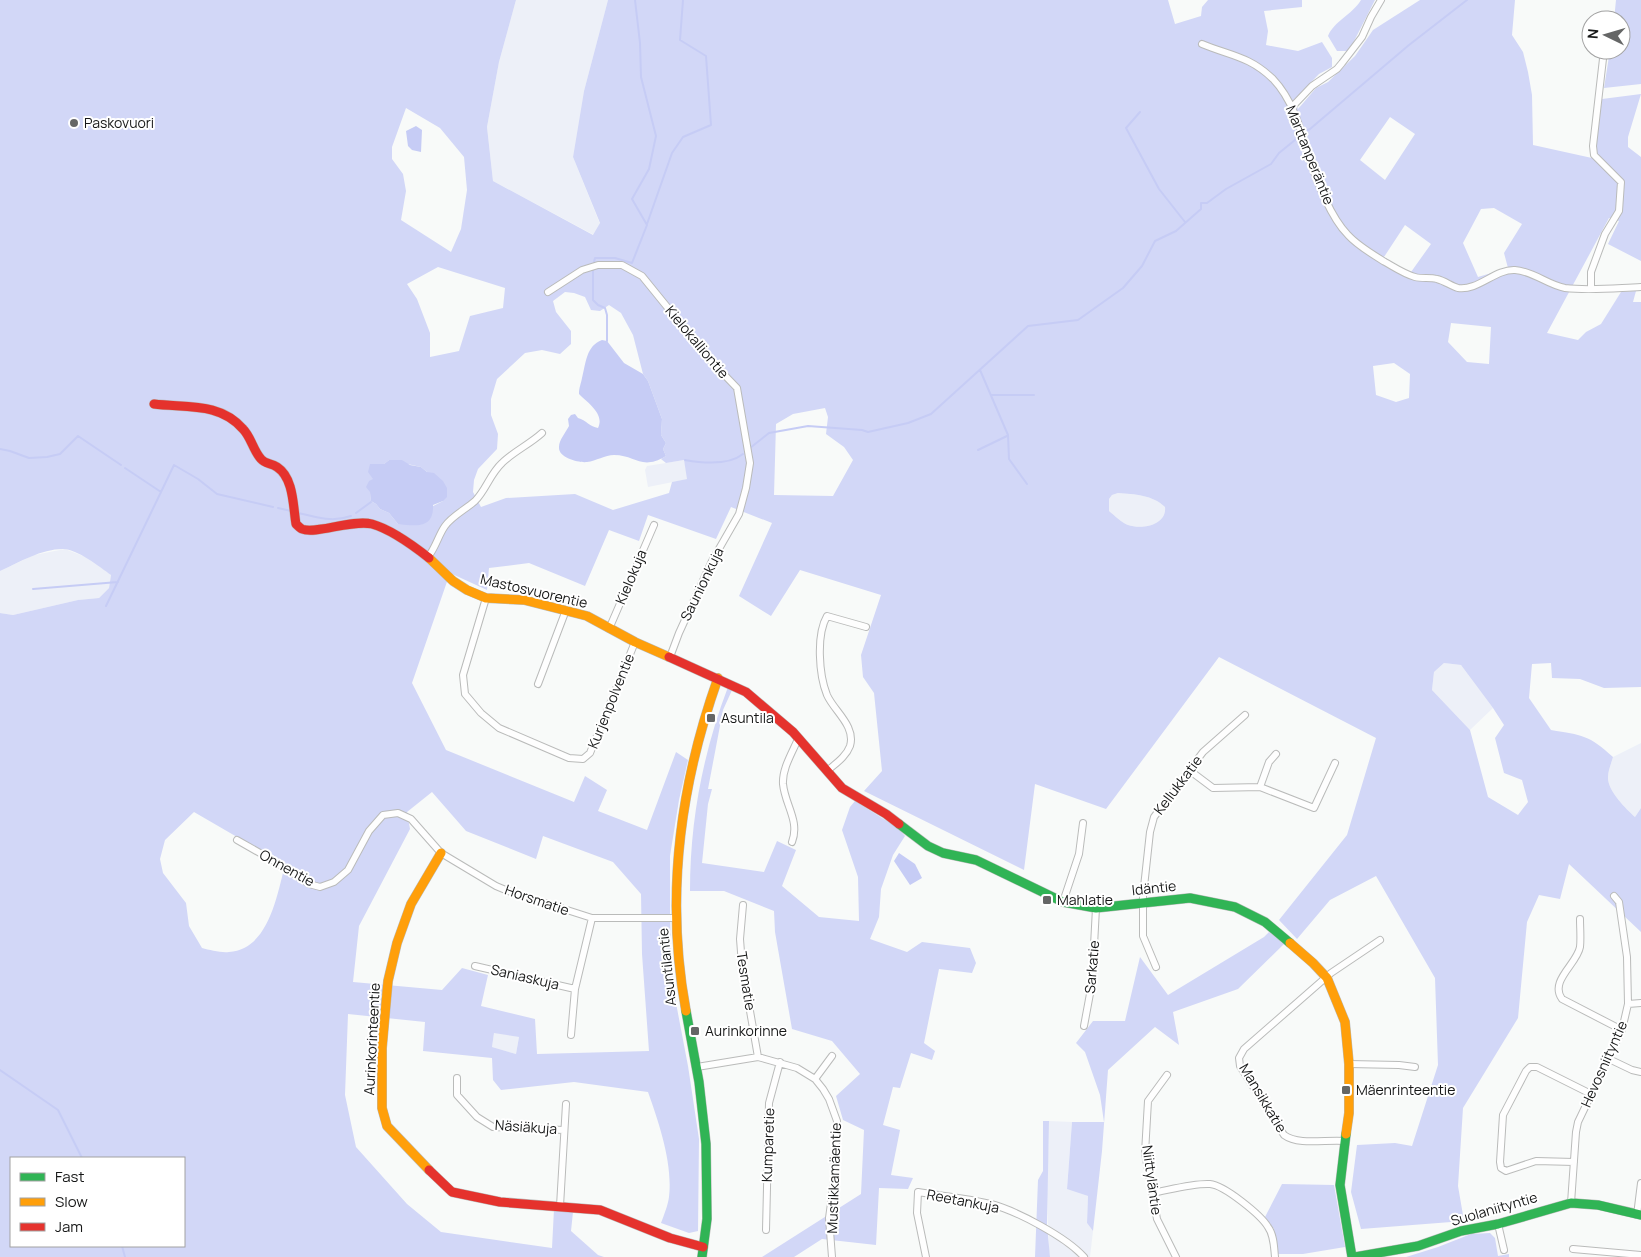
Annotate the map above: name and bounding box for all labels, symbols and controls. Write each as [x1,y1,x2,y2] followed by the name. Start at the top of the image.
[1581,10,1631,60] north arrow
[1583,28,1602,40] text: N
[1282,102,1339,207] street label: Marttanperäntie
[84,113,154,132] place label: Paskovuori
[68,117,80,129] marker: Paskovuori
[661,301,733,382] street label: Kielokalliontie
[676,544,728,624] street label: Saunionkuja
[610,546,651,607] street label: Kielokuja
[479,569,590,612] street label: Mastosvuorentie
[583,650,638,751] street label: Kurjenpolventie
[721,708,774,727] place label: Asuntila
[705,712,717,724] marker: Asuntila
[1149,751,1206,818] street label: Kellukkatie
[256,845,318,890] street label: Onnentie
[1131,876,1177,899] street label: Idäntie
[503,880,572,919] street label: Horsmatie
[1057,890,1113,909] place label: Mahlatie
[1041,894,1053,906] marker: Mahlatie
[653,927,680,1007] street label: Asuntilantie
[1080,940,1103,994] street label: Sarkatie
[732,950,761,1012] street label: Tesmatie
[489,959,561,994] street label: Saniaskuja
[359,982,384,1096] street label: Aurinkorinteentie
[1576,1018,1631,1110] street label: Hevosniityntie
[705,1021,787,1040] place label: Aurinkorinne
[689,1025,701,1037] marker: Aurinkorinne
[1235,1060,1291,1136] street label: Mansikkatie
[1356,1080,1455,1099] place label: Mäenrinteentie
[1340,1084,1352,1096] marker: Mäenrinteentie
[757,1108,778,1182] street label: Kumparetie
[494,1115,558,1138] street label: Näsiäkuja
[822,1122,845,1234] street label: Mustikkamäentie
[1138,1144,1167,1216] street label: Niittyläntie
[10,1157,185,1247] legend
[55,1166,84,1187] text: Fast
[925,1184,1001,1217] street label: Reetankuja
[1448,1187,1539,1230] street label: Suolaniityntie
[55,1191,88,1212] text: Slow
[55,1216,83,1237] text: Jam

